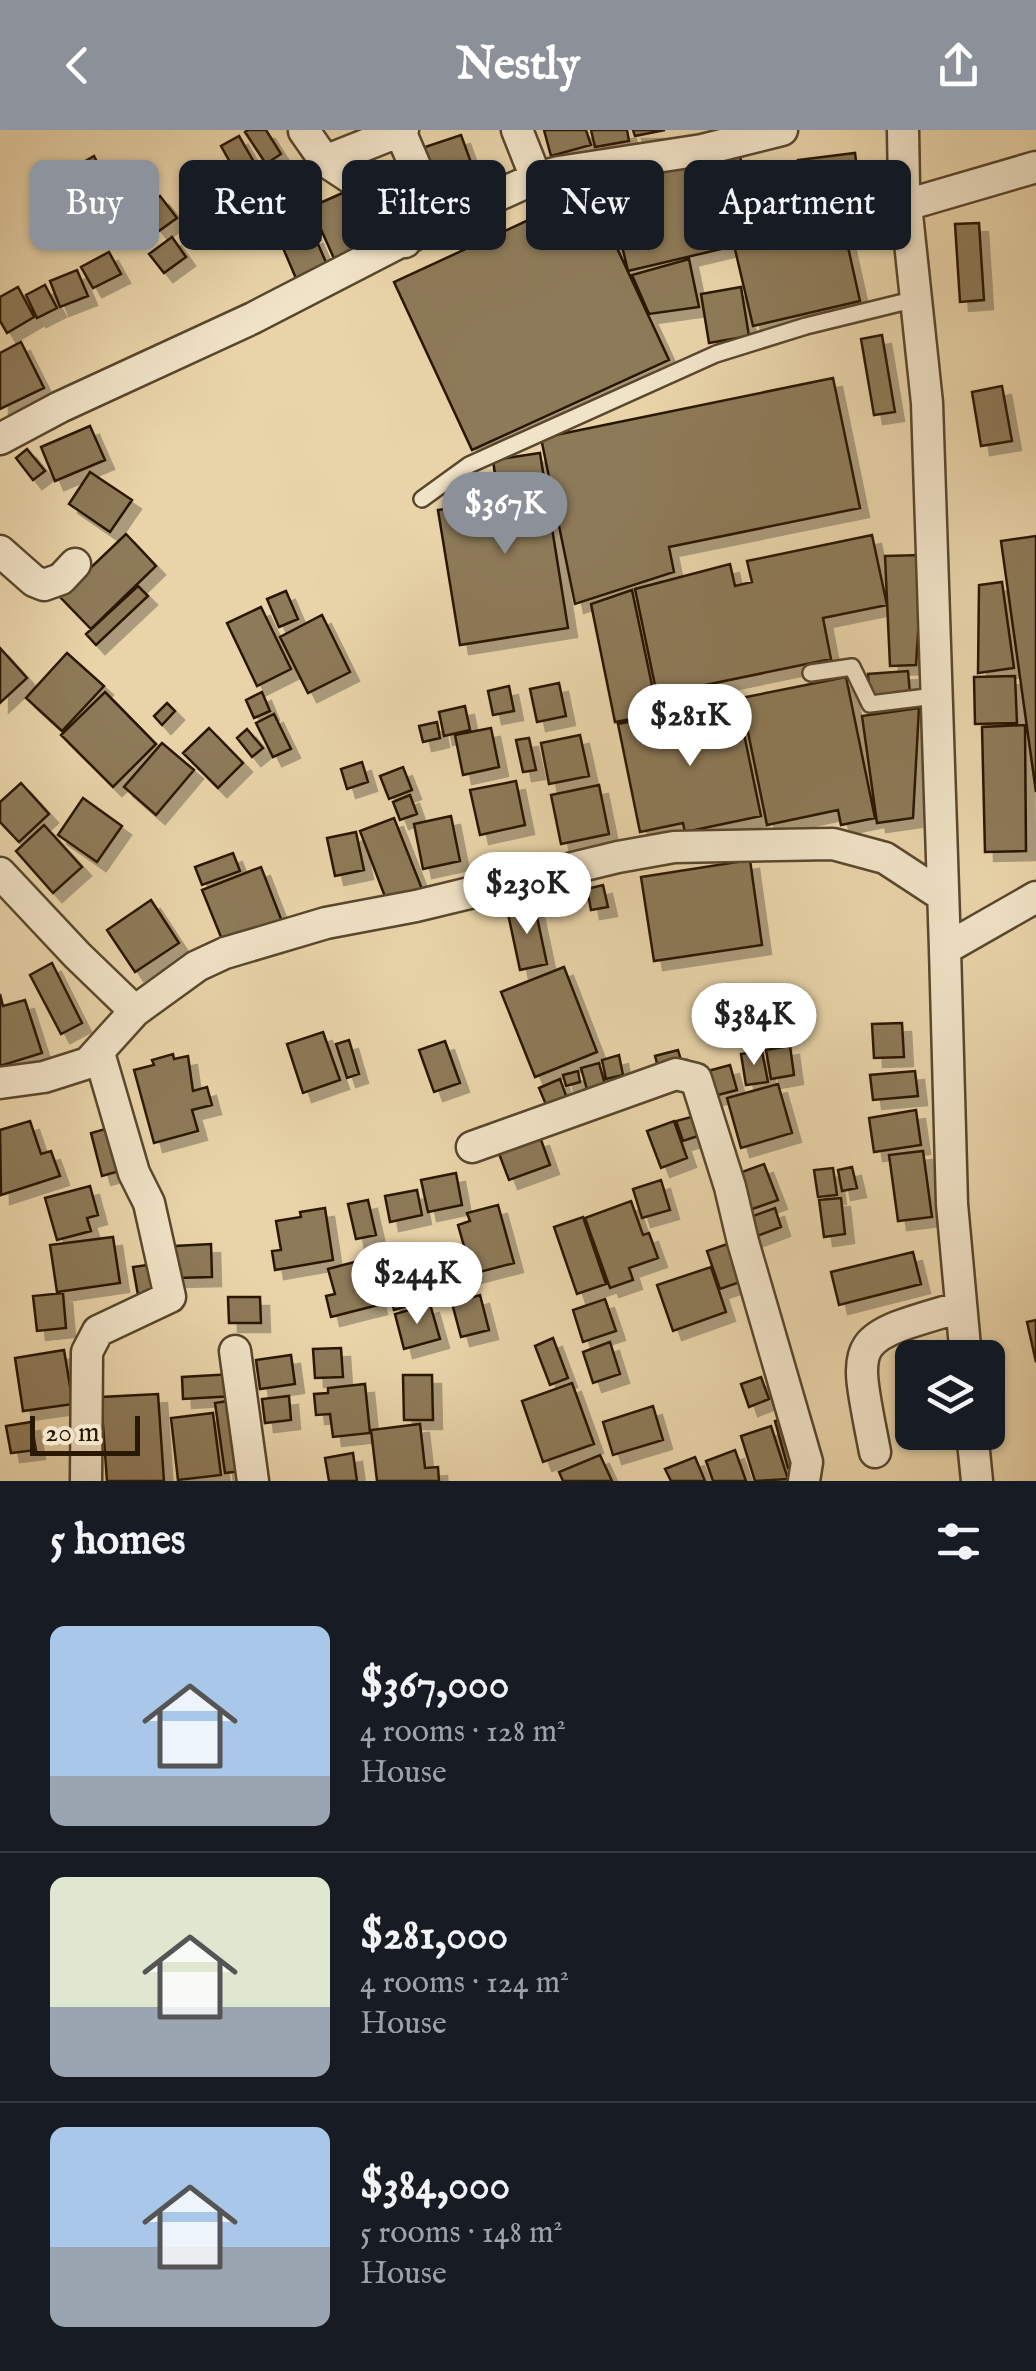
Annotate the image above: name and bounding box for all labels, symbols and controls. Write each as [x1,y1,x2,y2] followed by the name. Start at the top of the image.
[456,37,580,94] text: Nestly
[50,38,105,93] icon: back
[931,38,986,93] icon: share
[30,160,159,250] chip: Buy
[179,160,322,250] chip: Rent
[342,160,506,250] chip: Filters
[526,160,664,250] chip: New
[684,160,911,250] chip: Apartment
[435,472,575,557] pin: $367K
[464,484,546,525] text: $367K
[620,684,760,769] pin: $281K
[650,696,730,737] text: $281K
[457,852,597,937] pin: $230K
[485,864,569,905] text: $230K
[684,983,824,1068] pin: $384K
[713,995,795,1036] text: $384K
[347,1242,487,1327] pin: $244K
[373,1254,461,1295] text: $244K
[895,1340,1005,1450] map controls
[895,1340,1005,1450] button: layers
[30,1411,140,1456] scale bar
[45,1416,100,1451] text: 20 m
[931,1514,986,1569] icon: filters
[50,1515,186,1568] text: 5 homes
[360,1659,509,1712] text: $367,000
[130,1666,250,1786] icon: home
[360,1712,566,1753] text: 4 rooms · 128 m²
[360,1753,447,1794] text: House
[360,1910,508,1963] text: $281,000
[130,1917,250,2037] icon: home
[360,1963,569,2004] text: 4 rooms · 124 m²
[360,2004,447,2045] text: House
[360,2160,510,2213] text: $384,000
[130,2167,250,2287] icon: home
[360,2213,563,2254] text: 5 rooms · 148 m²
[360,2254,447,2295] text: House

